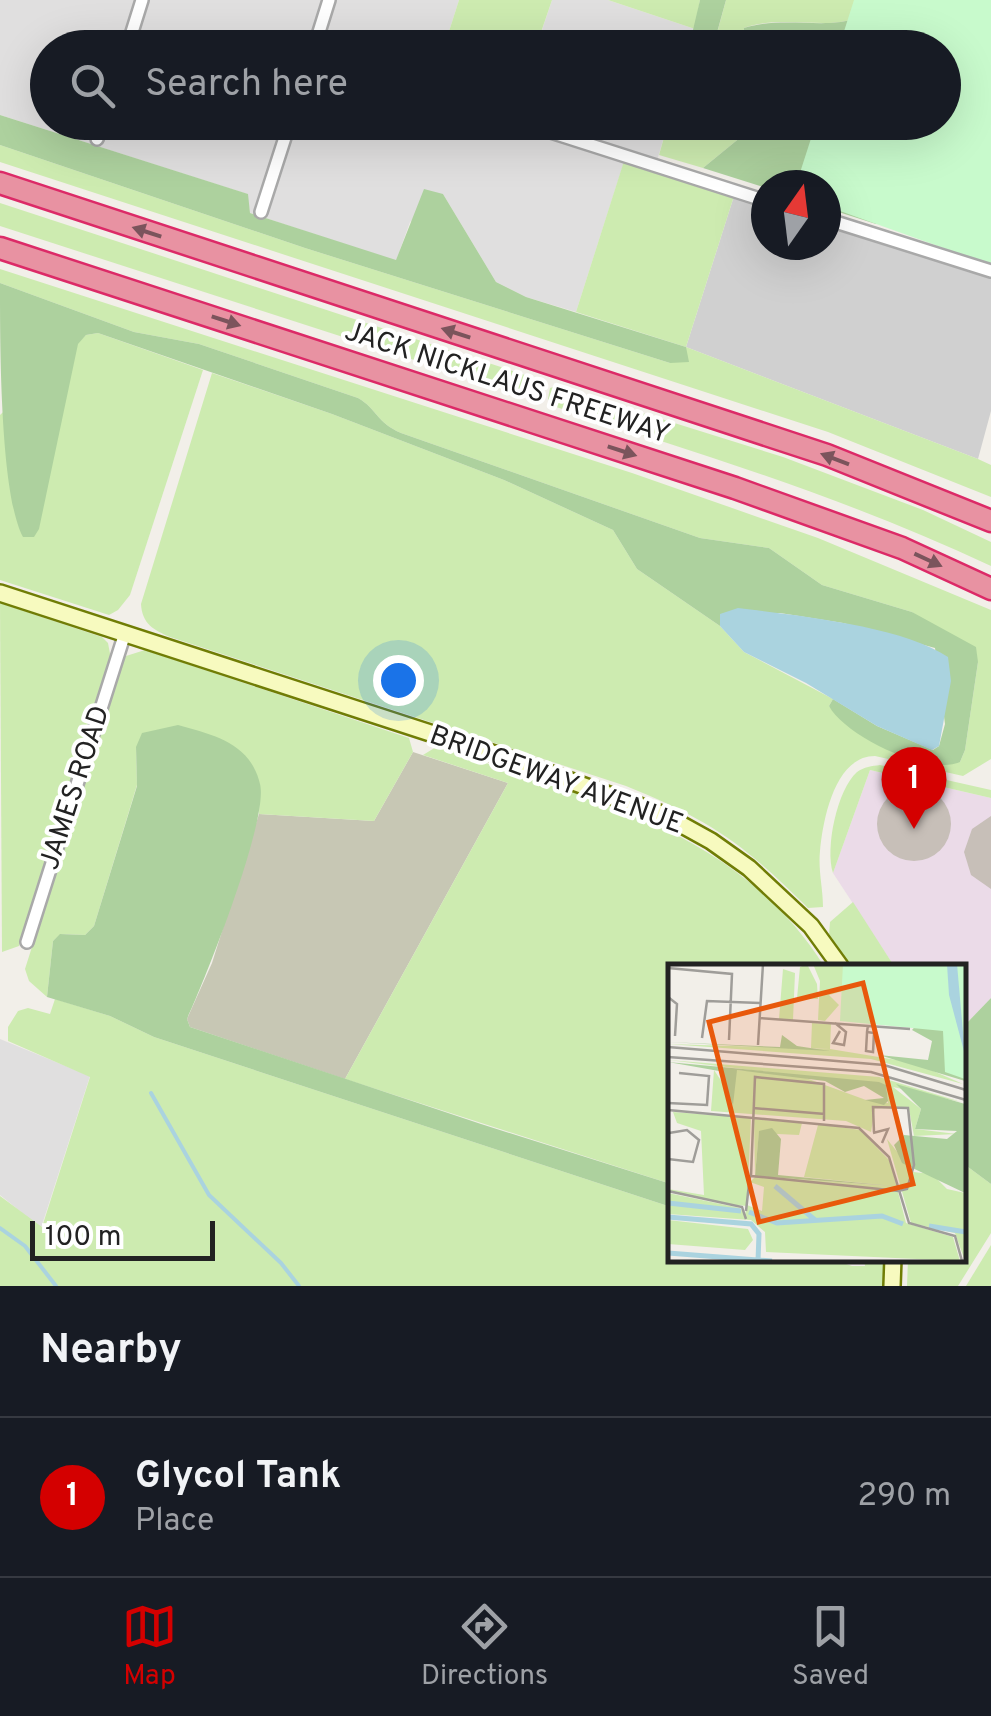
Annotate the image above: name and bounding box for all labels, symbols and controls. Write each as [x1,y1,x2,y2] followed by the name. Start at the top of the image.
[30,30,961,140] search box
[65,58,120,113] icon: search
[145,61,348,110] text: Search here
[751,170,841,260] north arrow
[131,223,161,238] one-way arrow
[340,314,674,454] street label: JACK NICKLAUS FREEWAY
[211,315,241,330] one-way arrow
[440,325,470,340] one-way arrow
[607,445,637,460] one-way arrow
[820,450,850,466] one-way arrow
[914,551,943,568] one-way arrow
[373,655,424,706] your location
[33,701,119,875] street label: JAMES ROAD
[424,718,688,844] street label: BRIDGEWAY AVENUE
[882,746,946,829] pin: 1
[668,964,966,1261] inset map
[30,1216,215,1260] scale bar
[45,1220,121,1256] text: 100 m
[40,1325,182,1378] text: Nearby
[135,1453,341,1502] text: Glycol Tank
[66,1477,79,1517] text: 1
[857,1477,951,1517] text: 290 m
[135,1502,214,1542] text: Place
[122,1599,177,1695] tab: Map
[421,1599,548,1695] tab: Directions
[792,1599,869,1695] tab: Saved

